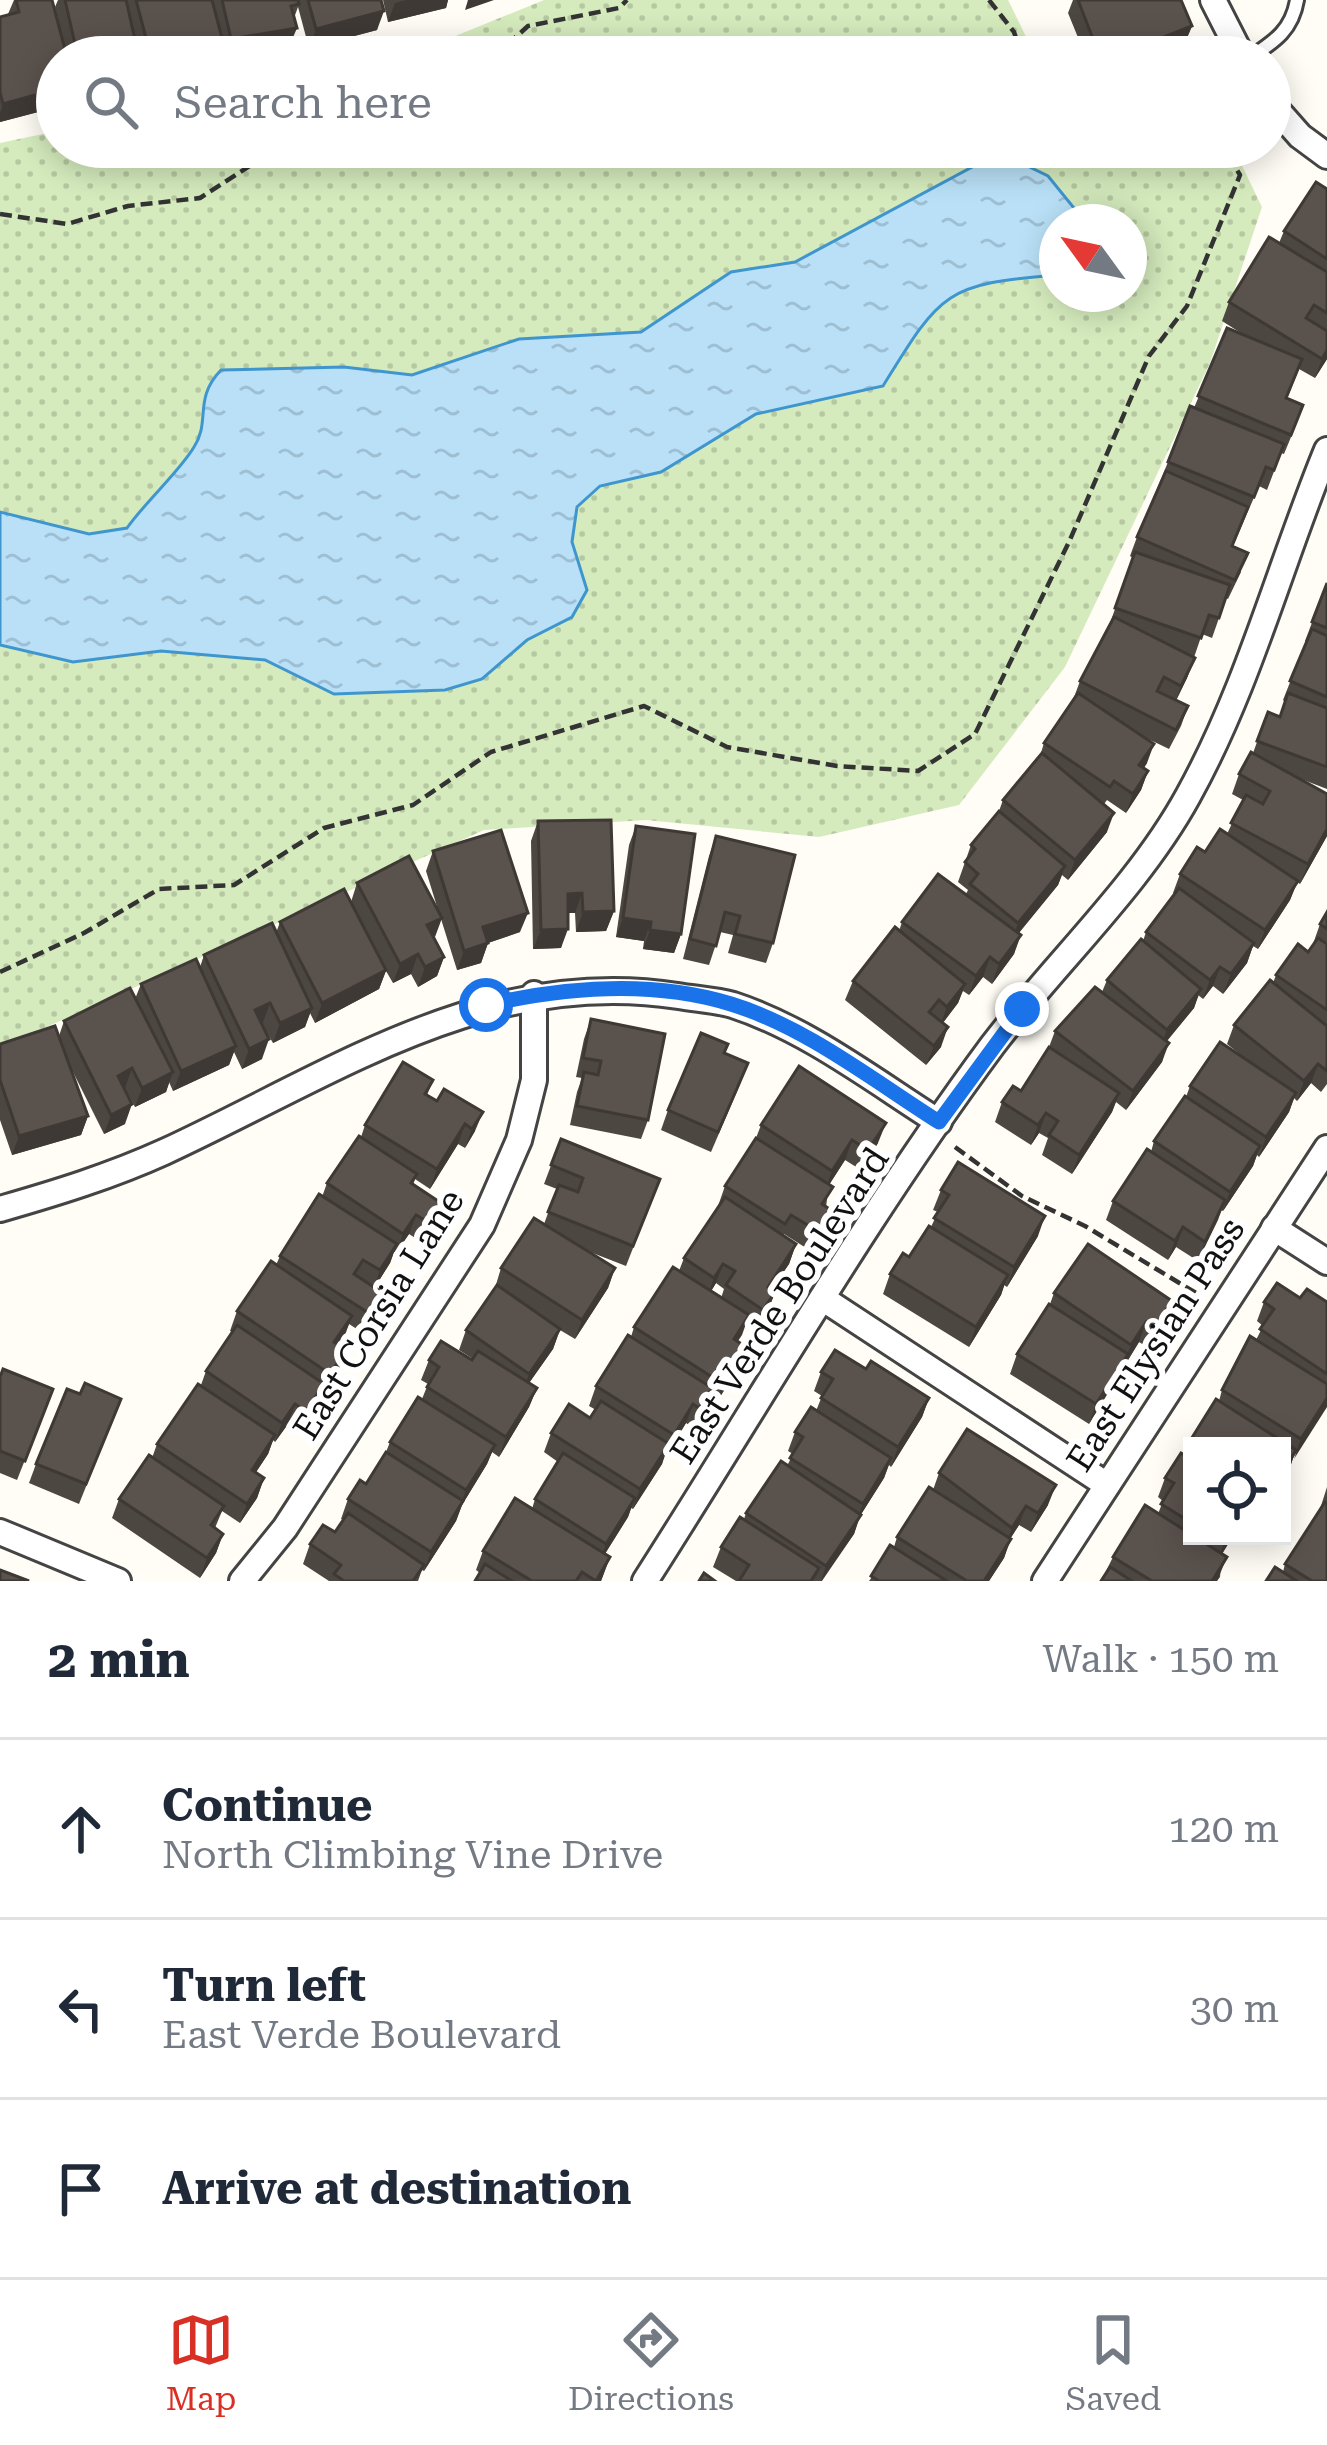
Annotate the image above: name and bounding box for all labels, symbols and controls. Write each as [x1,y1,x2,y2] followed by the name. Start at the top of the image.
[36,36,1291,168] search box
[78,69,144,135] icon: search
[174,76,432,129] text: Search here
[1039,204,1147,312] north arrow
[459,978,513,1032] route start
[995,982,1049,1036] route end
[662,1140,898,1471] street label: East Verde Boulevard
[285,1181,473,1448] street label: East Corsia Lane
[1058,1210,1253,1479] street label: East Elysian Pass
[1183,1437,1291,1545] map controls
[1183,1437,1291,1545] button: locate
[48,1630,190,1689] text: 2 min
[1043,1636,1279,1682] text: Walk · 150 m
[162,1779,373,1832] text: Continue
[48,1796,114,1862] icon: ahead
[1168,1806,1279,1852] text: 120 m
[162,1832,663,1878] text: North Climbing Vine Drive
[162,1959,366,2012] text: Turn left
[48,1976,114,2042] icon: left
[1190,1986,1279,2032] text: 30 m
[162,2012,561,2058] text: East Verde Boulevard
[48,2156,114,2222] icon: arrive
[162,2162,631,2215] text: Arrive at destination
[166,2307,236,2418] tab: Map
[568,2307,734,2418] tab: Directions
[1066,2307,1161,2418] tab: Saved

